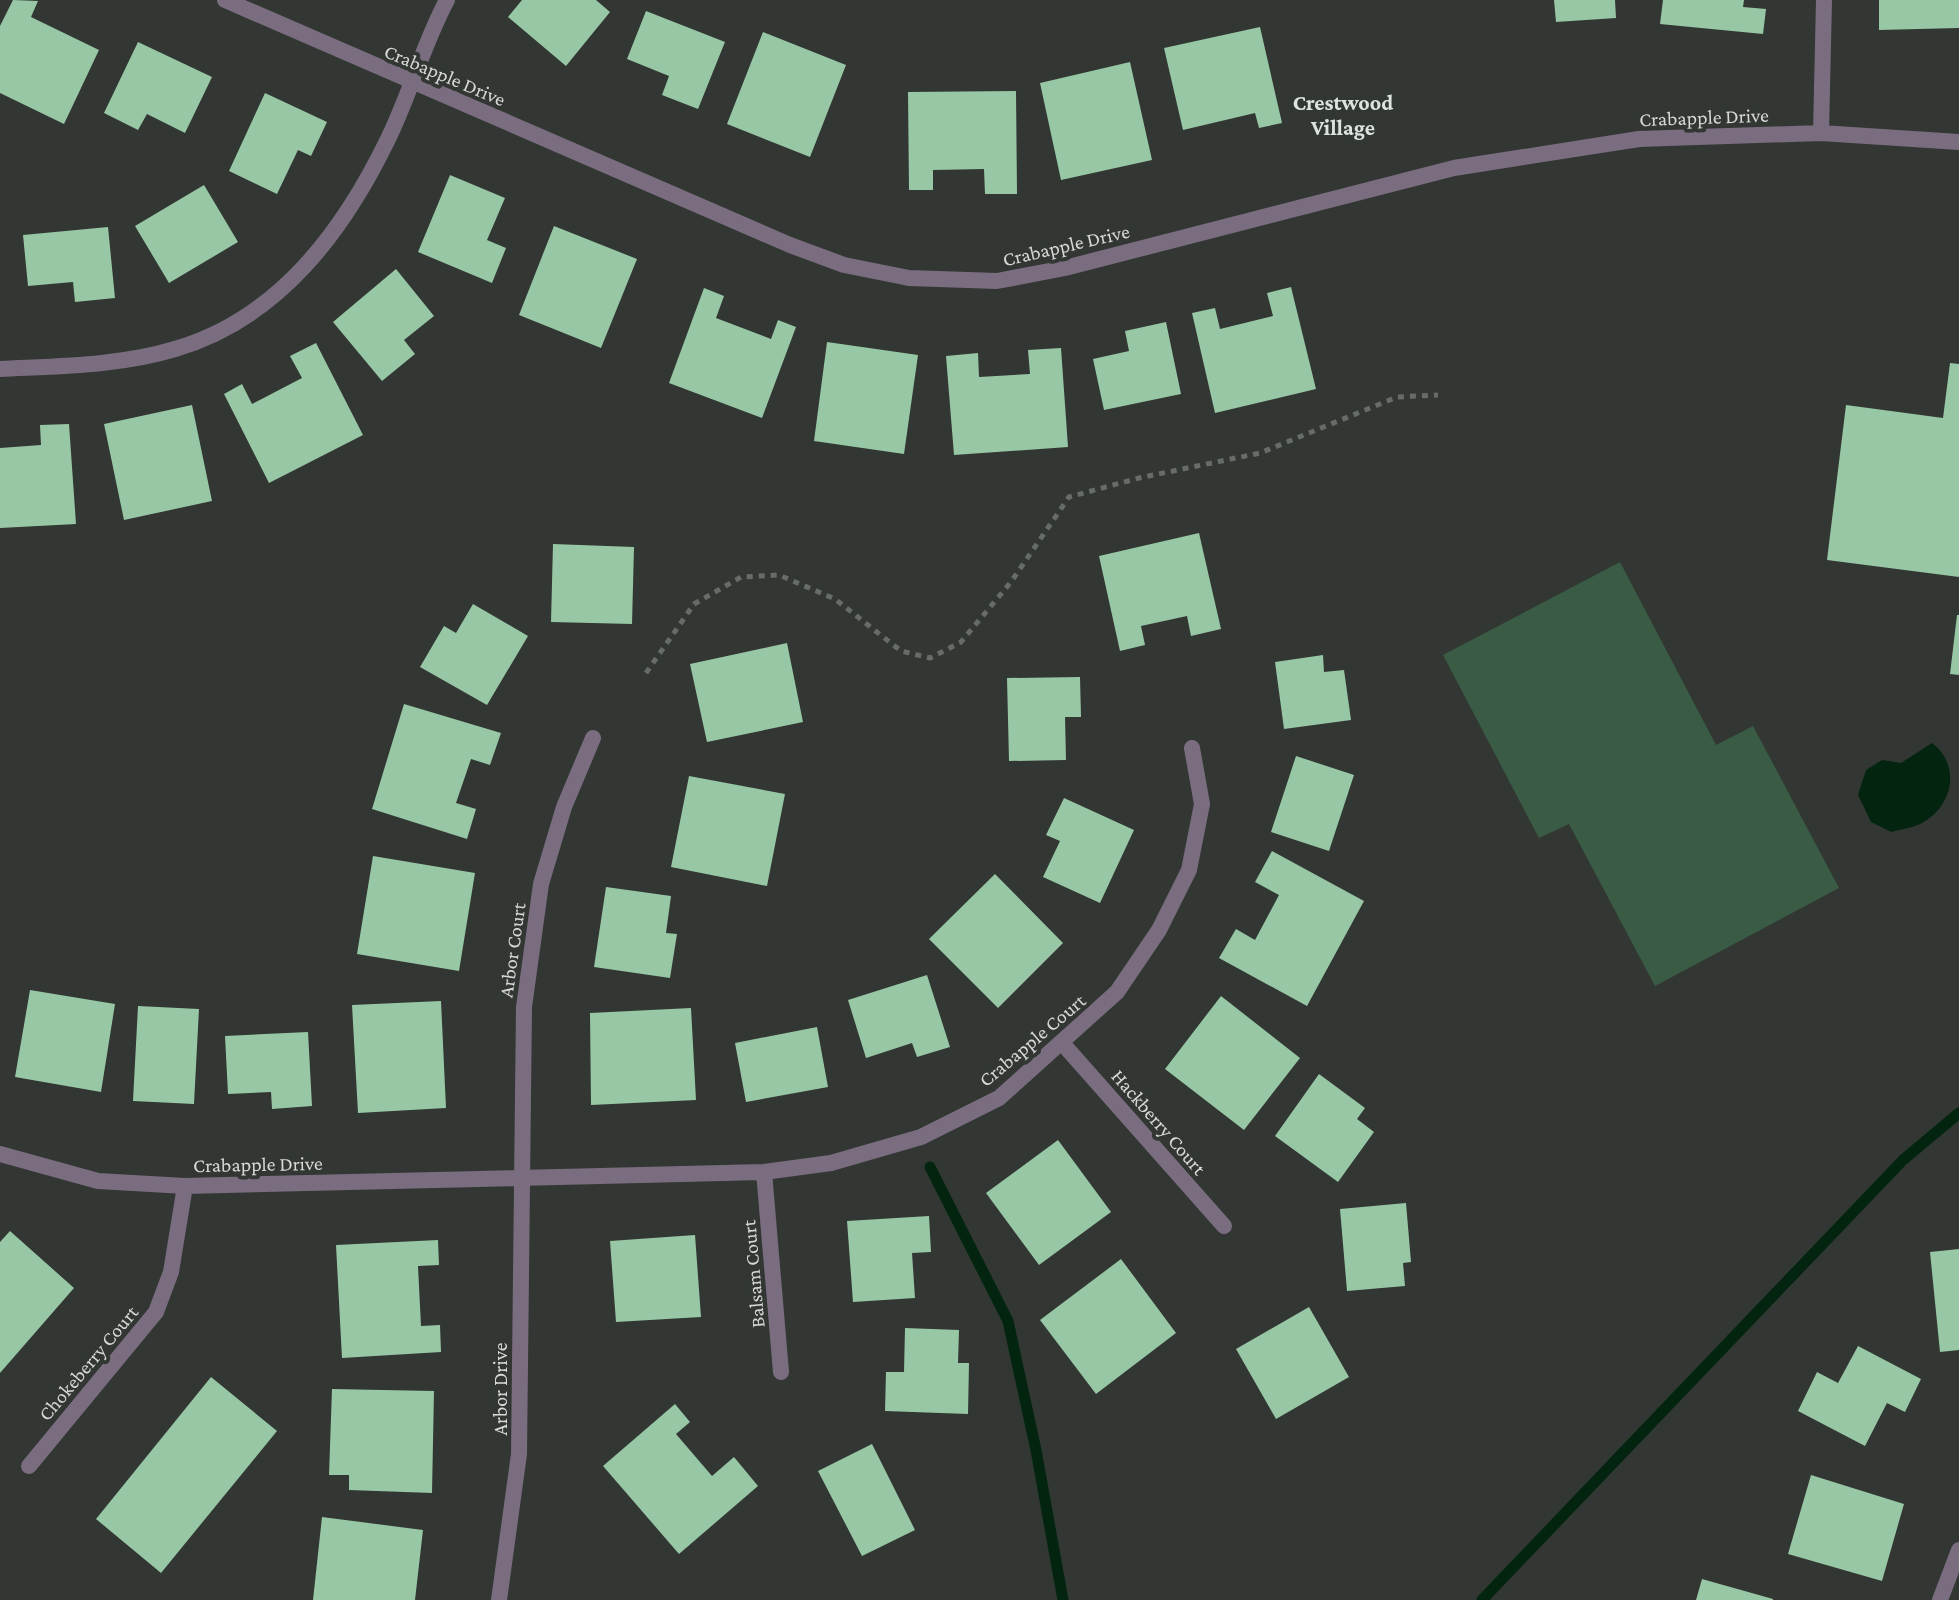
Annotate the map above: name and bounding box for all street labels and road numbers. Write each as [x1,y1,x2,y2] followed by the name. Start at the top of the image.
[381,40,509,111] street label: Crabapple Drive
[1639,104,1769,131] street label: Crabapple Drive
[1000,220,1132,271] street label: Crabapple Drive
[494,901,530,999] street label: Arbor Court
[974,989,1091,1092] street label: Crabapple Court
[1107,1065,1211,1180] street label: Hackberry Court
[193,1152,323,1177] street label: Crabapple Drive
[737,1219,769,1329] street label: Balsam Court
[34,1301,143,1425] street label: Chokeberry Court
[489,1342,511,1435] street label: Arbor Drive

